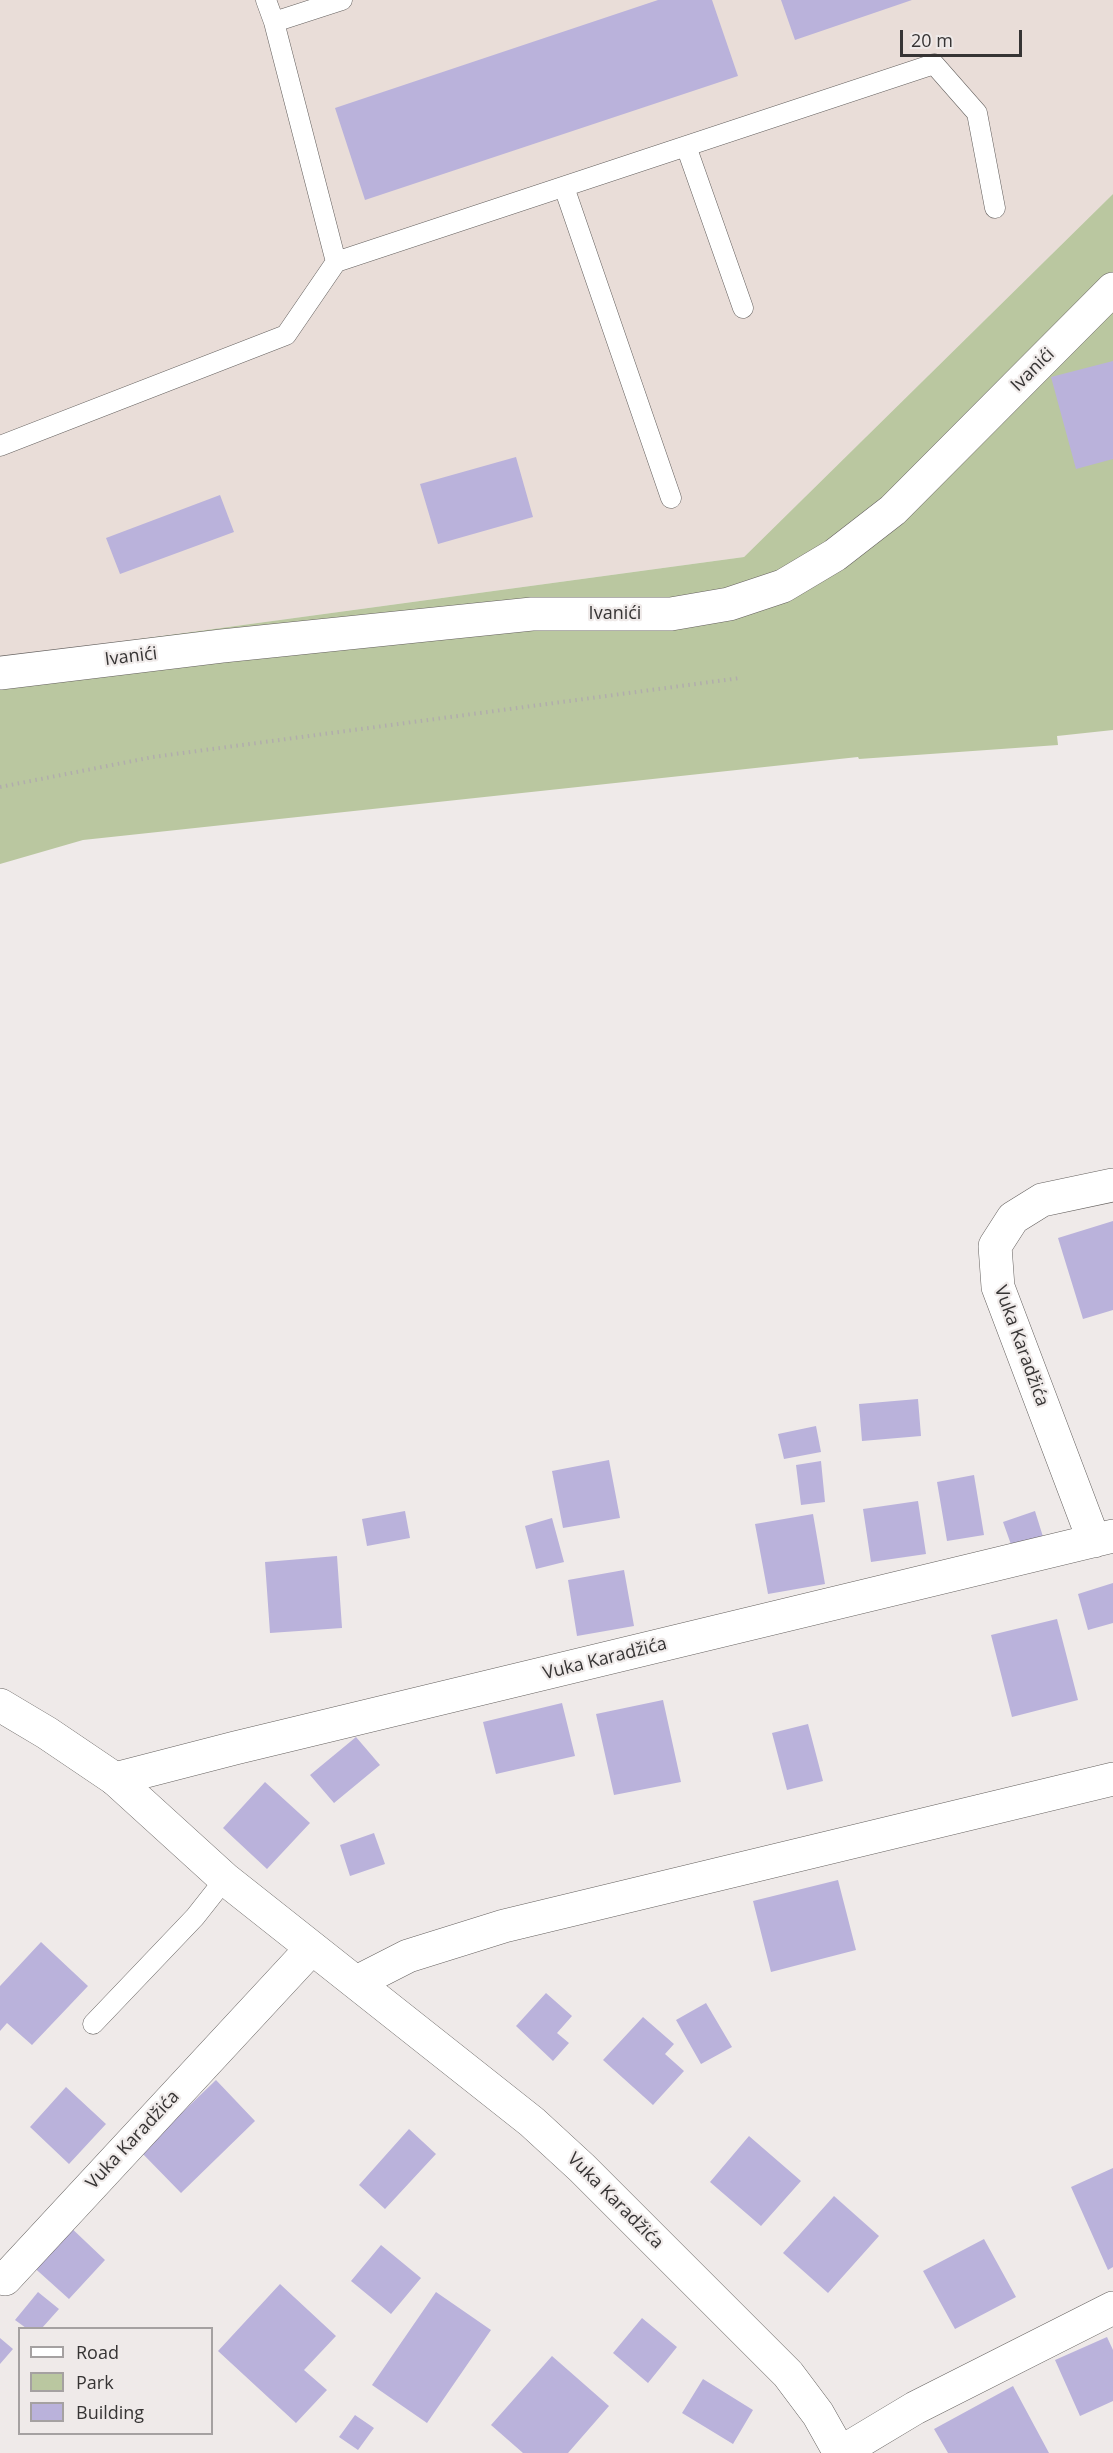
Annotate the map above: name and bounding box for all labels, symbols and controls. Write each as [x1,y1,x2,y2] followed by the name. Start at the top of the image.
[903,18,1024,56] scale bar
[911,28,953,52] text: 20 m
[1007,344,1059,396] street label: Ivanići
[589,603,641,625] street label: Ivanići
[103,643,159,671] street label: Ivanići
[989,1283,1053,1409] street label: Vuka Karadžića
[541,1633,669,1685] street label: Vuka Karadžića
[82,2086,184,2194] street label: Vuka Karadžića
[562,2148,668,2254] street label: Vuka Karadžića
[18,2327,213,2435] legend
[76,2340,119,2364] text: Road
[76,2370,114,2394] text: Park
[76,2400,144,2424] text: Building

